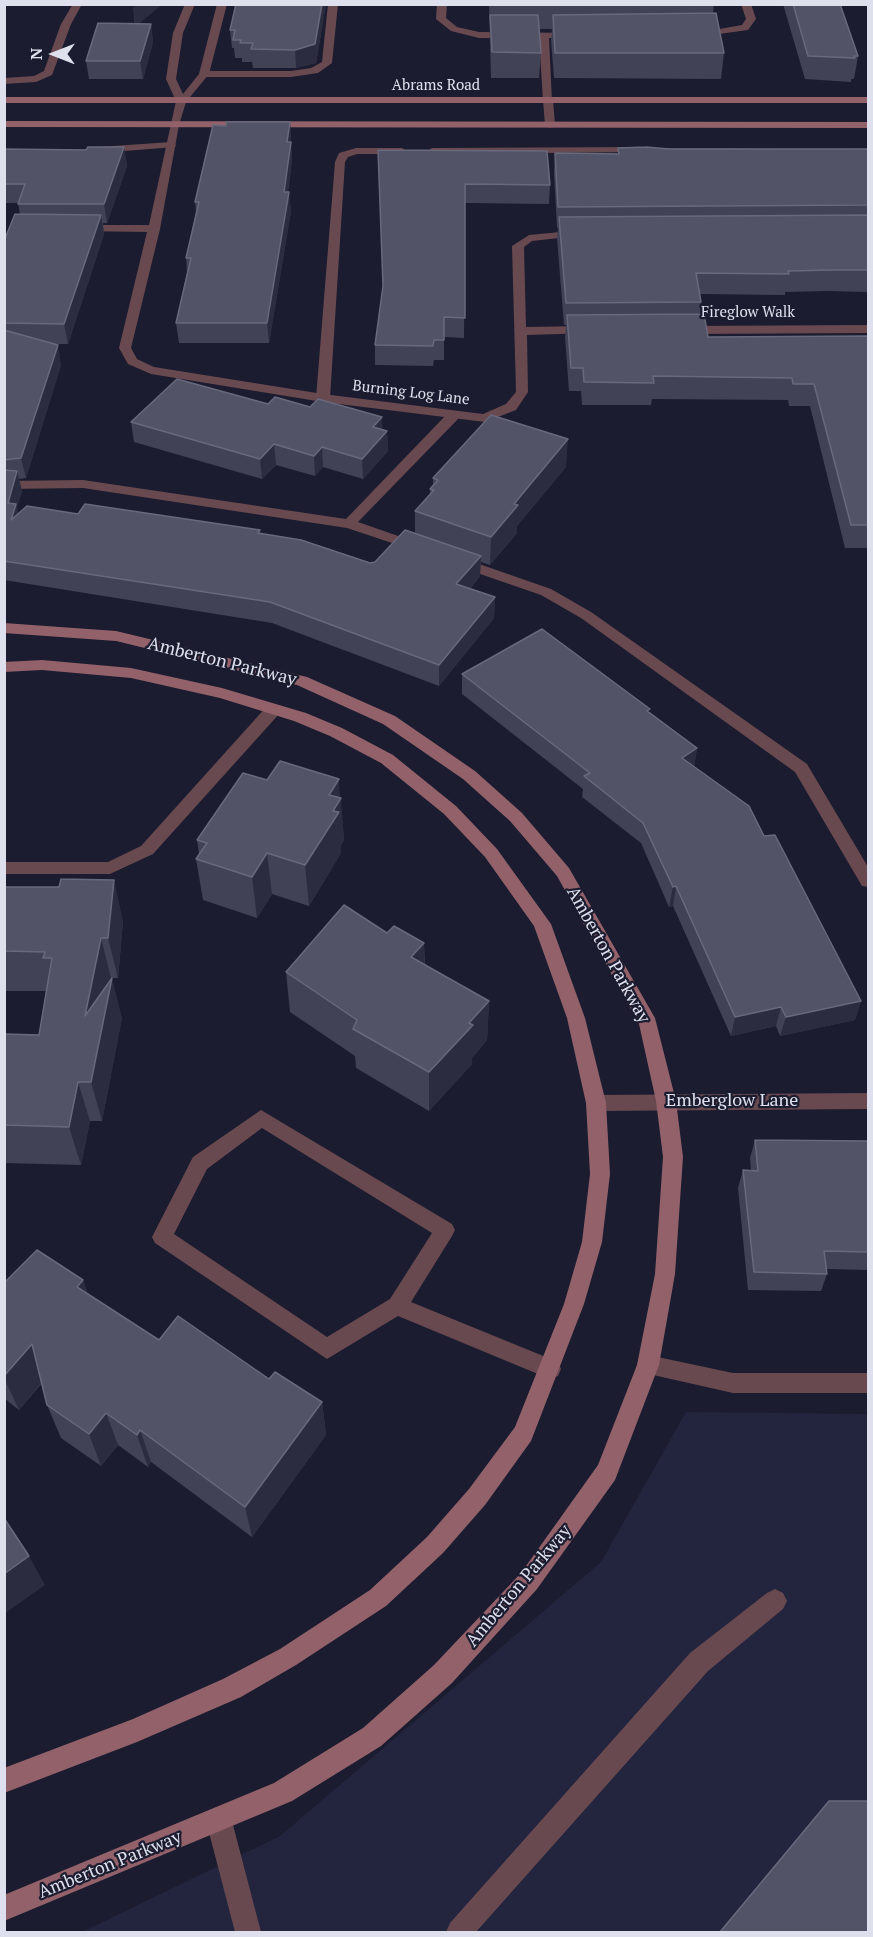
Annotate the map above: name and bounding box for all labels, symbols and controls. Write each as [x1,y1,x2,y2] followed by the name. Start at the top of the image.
[24,24,84,84] north arrow
[25,48,47,60] text: N
[392,77,480,95] street label: Abrams Road
[701,304,795,322] street label: Fireglow Walk
[351,377,471,409] street label: Burning Log Lane
[145,633,299,691] street label: Amberton Parkway
[562,883,654,1027] street label: Amberton Parkway
[666,1090,798,1112] street label: Emberglow Lane
[462,1521,576,1651] street label: Amberton Parkway
[35,1826,185,1904] street label: Amberton Parkway

